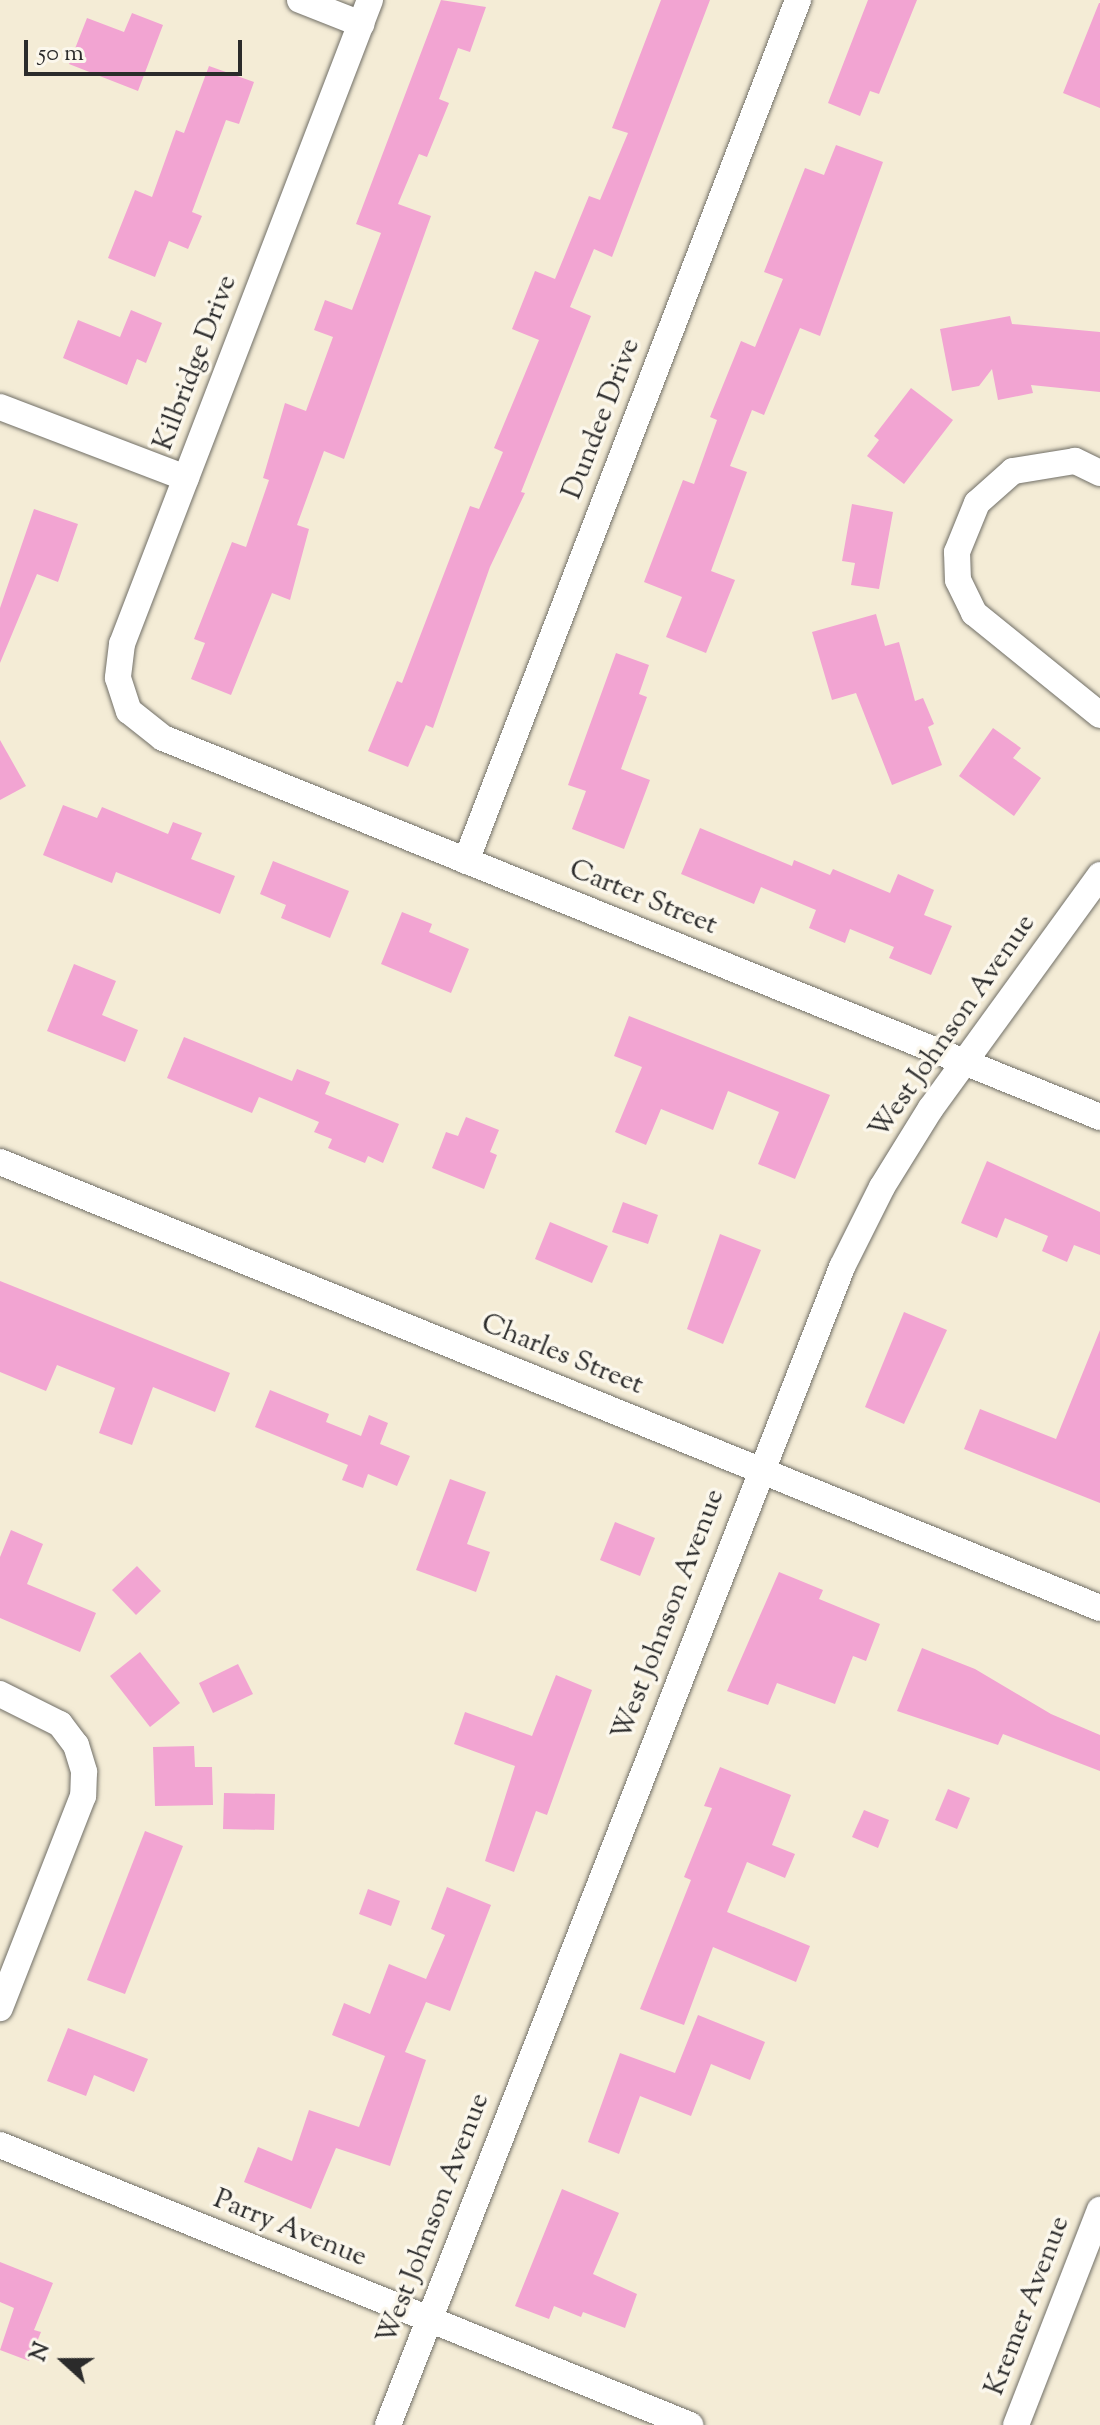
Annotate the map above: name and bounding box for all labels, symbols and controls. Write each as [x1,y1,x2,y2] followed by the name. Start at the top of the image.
[28,24,246,74] scale bar
[38,37,84,71] text: 50 m
[147,270,245,456] street label: Kilbridge Drive
[556,334,648,504] street label: Dundee Drive
[564,853,722,943] street label: Carter Street
[863,908,1043,1146] street label: West Johnson Avenue
[476,1307,648,1403] street label: Charles Street
[606,1485,732,1745] street label: West Johnson Avenue
[371,2089,497,2349] street label: West Johnson Avenue
[208,2183,372,2275] street label: Parry Avenue
[978,2212,1078,2400] street label: Kremer Avenue
[24,2321,104,2401] north arrow
[24,2338,60,2366] text: N

